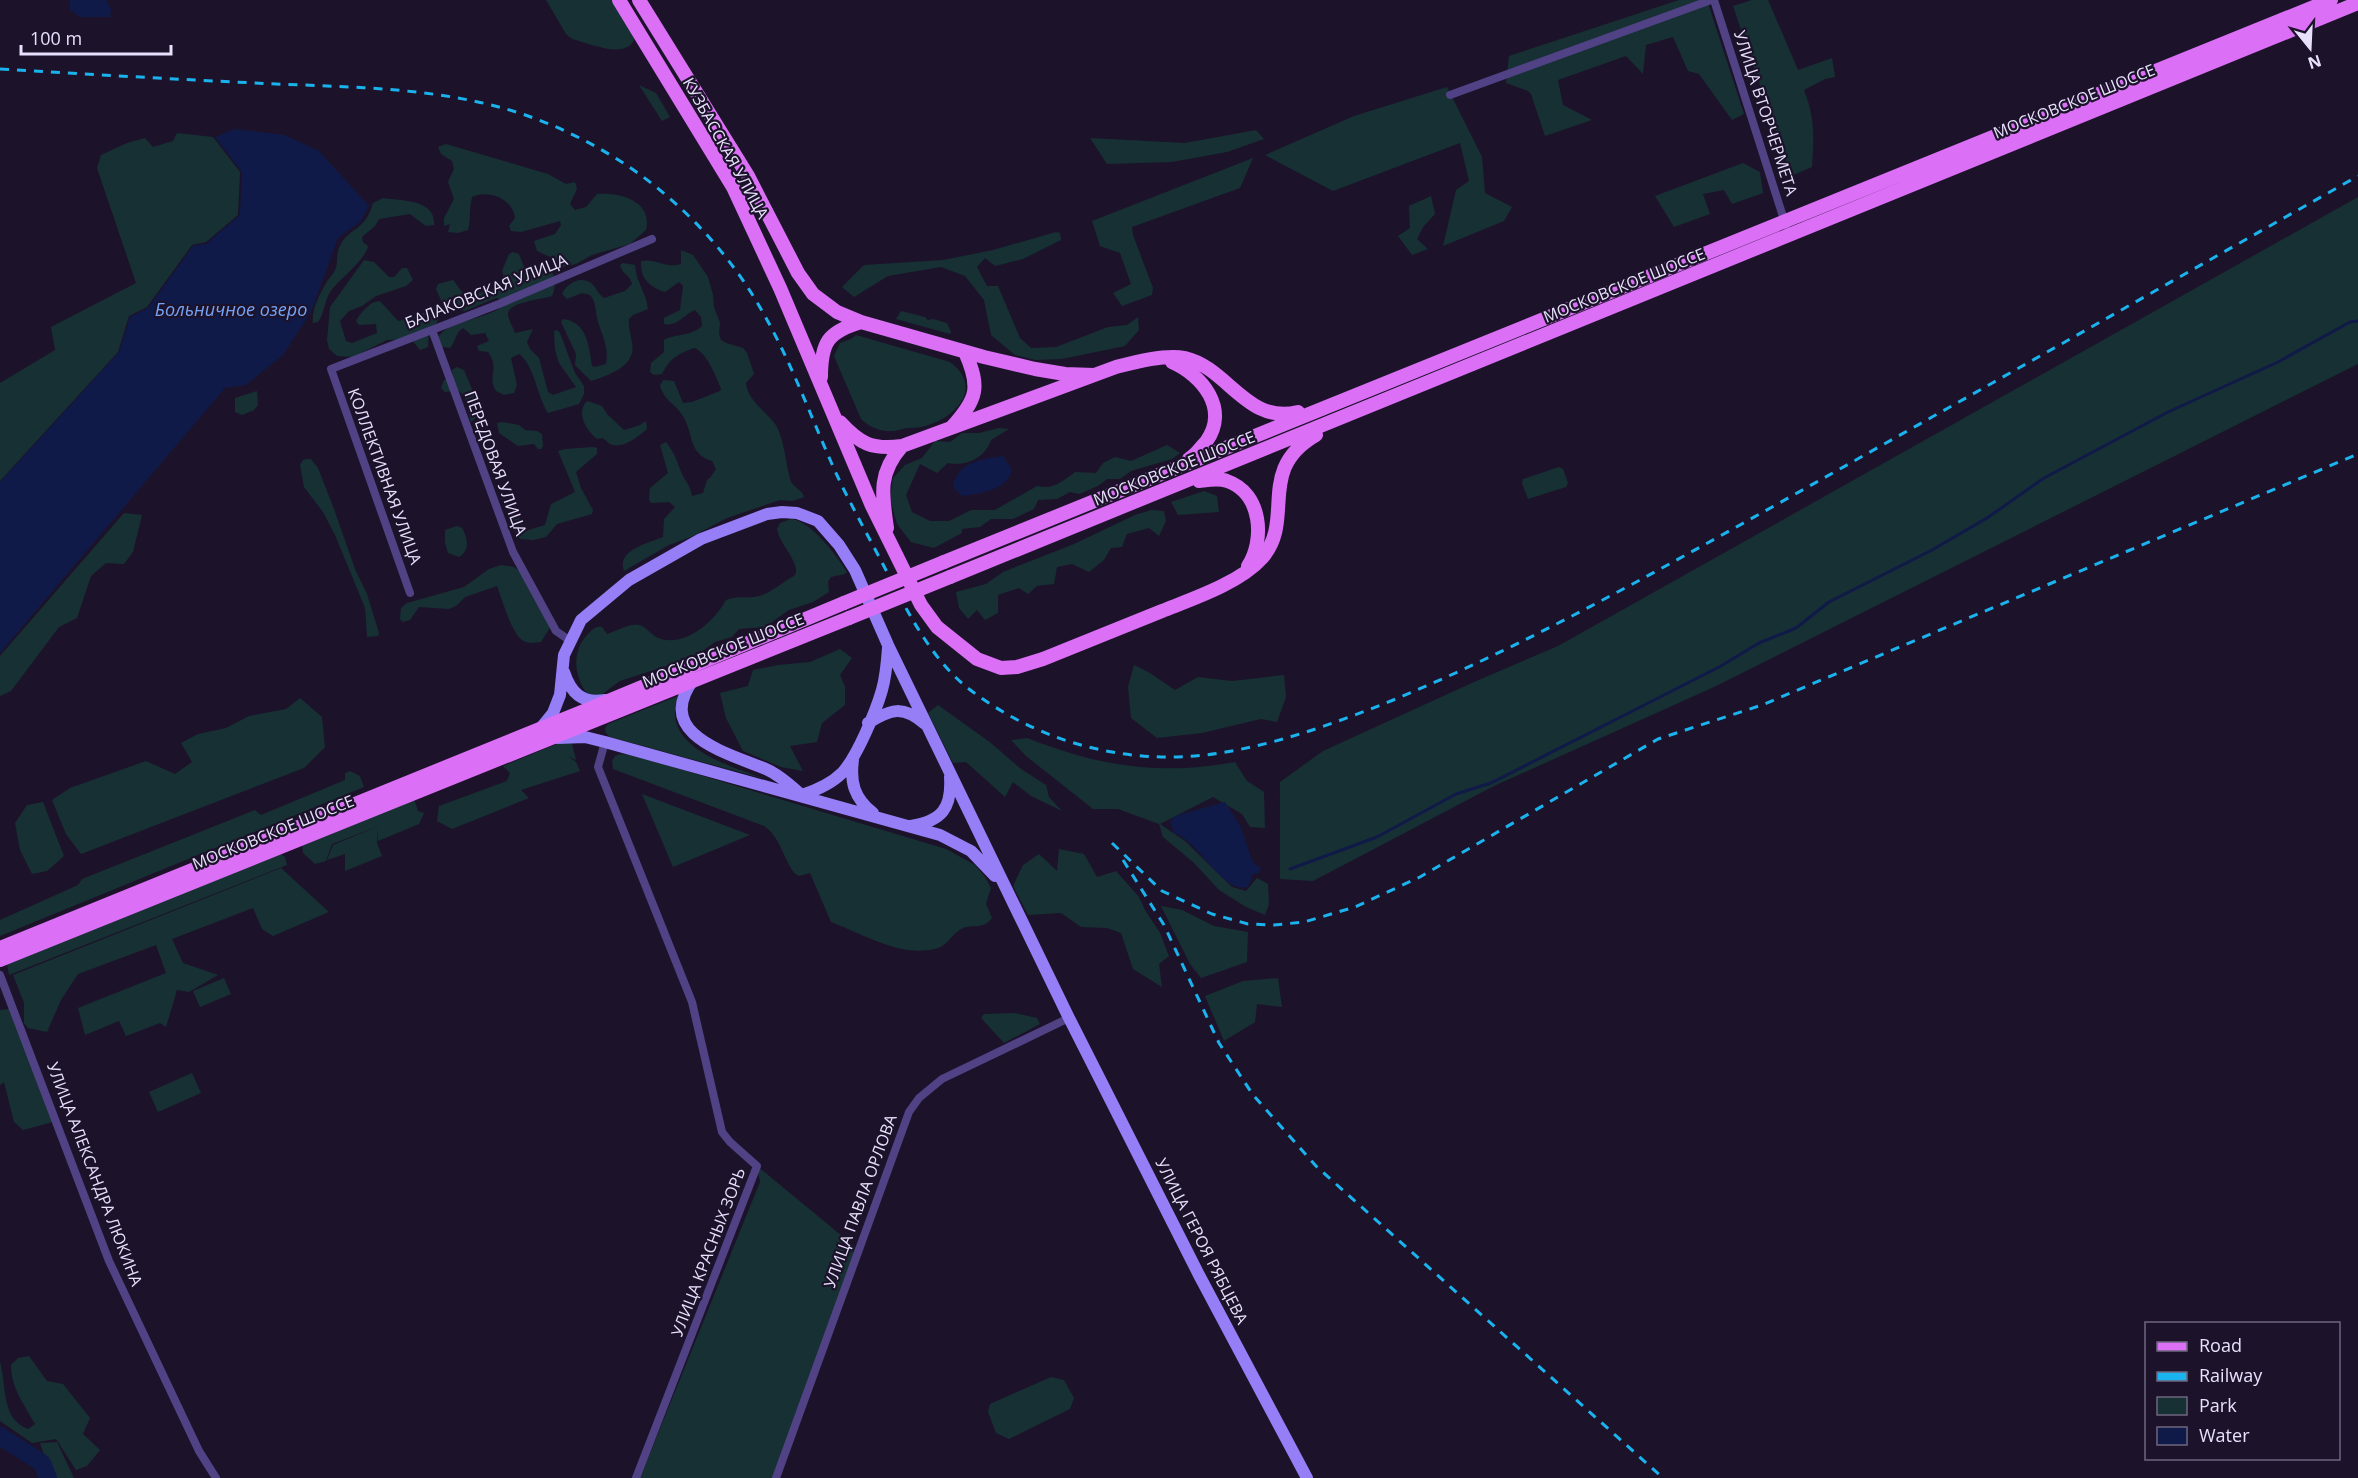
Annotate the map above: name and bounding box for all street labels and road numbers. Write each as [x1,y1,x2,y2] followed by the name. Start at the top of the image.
[1729,28,1803,199] street label: УЛИЦА ВТОРЧЕРМЕТА
[1990,58,2158,144] street label: МОСКОВСКОЕ ШОССЕ
[678,73,774,223] street label: КУЗБАССКАЯ УЛИЦА
[1540,242,1708,328] street label: МОСКОВСКОЕ ШОССЕ
[402,248,571,334] street label: БАЛАКОВСКАЯ УЛИЦА
[343,385,427,568] street label: КОЛЛЕКТИВНАЯ УЛИЦА
[460,388,533,539] street label: ПЕРЕДОВАЯ УЛИЦА
[1090,425,1258,511] street label: МОСКОВСКОЕ ШОССЕ
[639,607,807,693] street label: МОСКОВСКОЕ ШОССЕ
[189,789,357,875] street label: МОСКОВСКОЕ ШОССЕ
[42,1059,148,1290] street label: УЛИЦА АЛЕКСАНДРА ЛЮКИНА
[818,1110,902,1291] street label: УЛИЦА ПАВЛА ОРЛОВА
[1151,1154,1254,1329] street label: УЛИЦА ГЕРОЯ РЯБЦЕВА
[666,1164,750,1340] street label: УЛИЦА КРАСНЫХ ЗОРЬ

